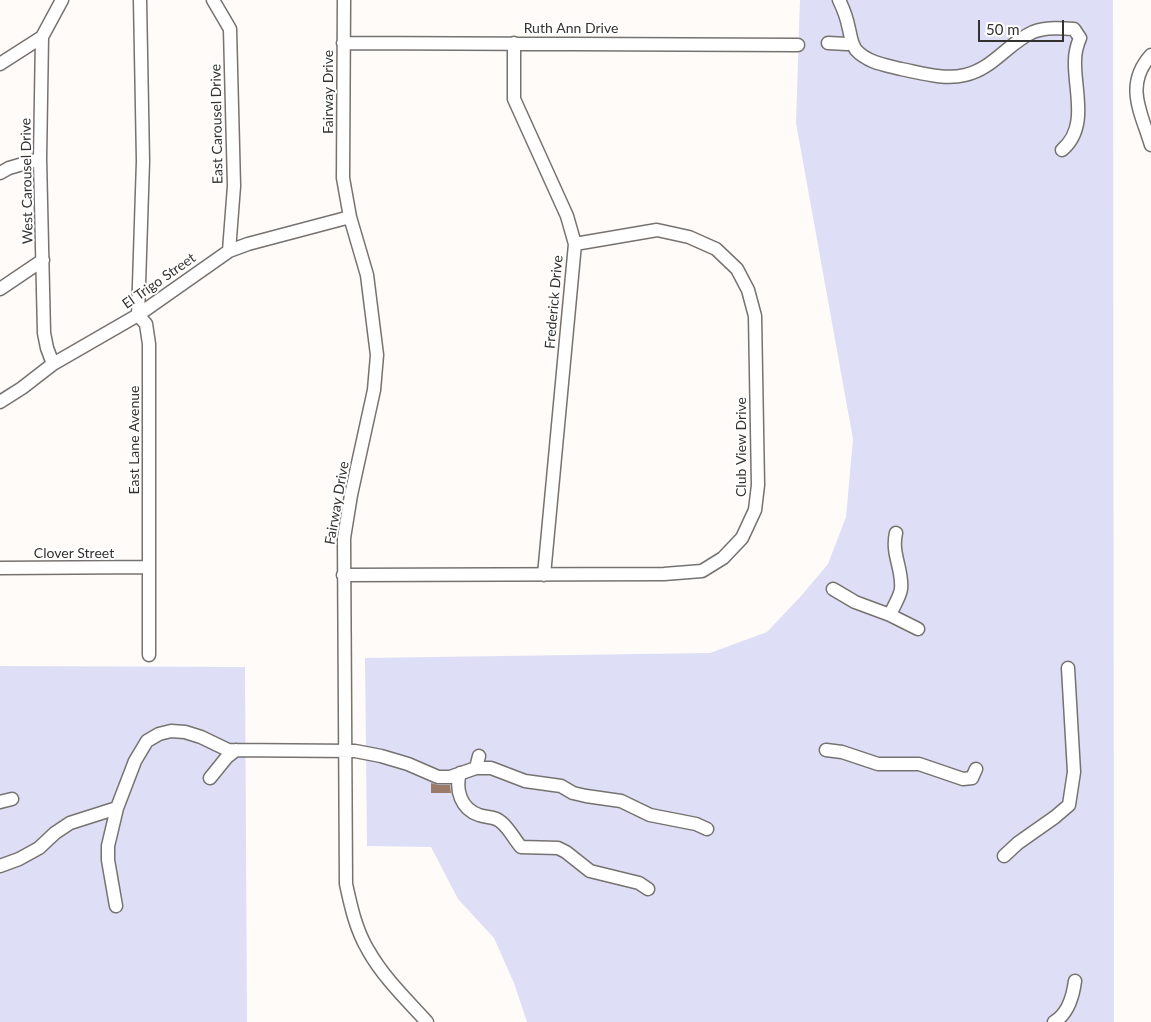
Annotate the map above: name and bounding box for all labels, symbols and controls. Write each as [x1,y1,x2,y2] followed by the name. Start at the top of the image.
[981,10,1067,42] scale bar
[524,20,618,36] street label: Ruth Ann Drive
[986,20,1020,38] text: 50 m
[320,50,336,134] street label: Fairway Drive
[208,64,226,184] street label: East Carousel Drive
[17,118,37,244] street label: West Carousel Drive
[119,250,199,312] street label: El Trigo Street
[542,254,566,350] street label: Frederick Drive
[126,386,142,494] street label: East Lane Avenue
[733,397,749,497] street label: Club View Drive
[321,460,353,546] street label: Fairway Drive
[34,545,114,561] street label: Clover Street

